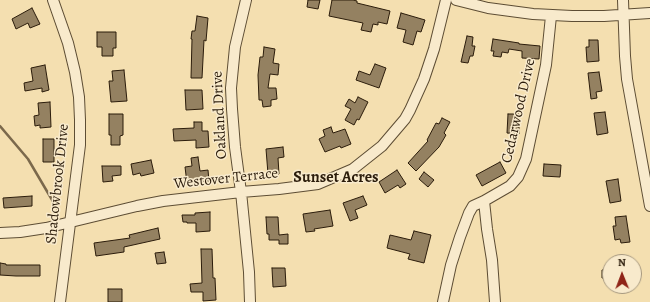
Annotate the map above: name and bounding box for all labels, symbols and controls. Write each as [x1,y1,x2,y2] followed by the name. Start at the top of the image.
[498,57,540,165] street label: Cedarwood Drive
[209,70,231,160] street label: Oakland Drive
[43,123,73,245] street label: Shadowbrook Drive
[173,165,279,193] street label: Westover Terrace
[293,168,379,188] district label: Sunset Acres
[602,254,642,294] north arrow
[618,255,626,270] text: N

